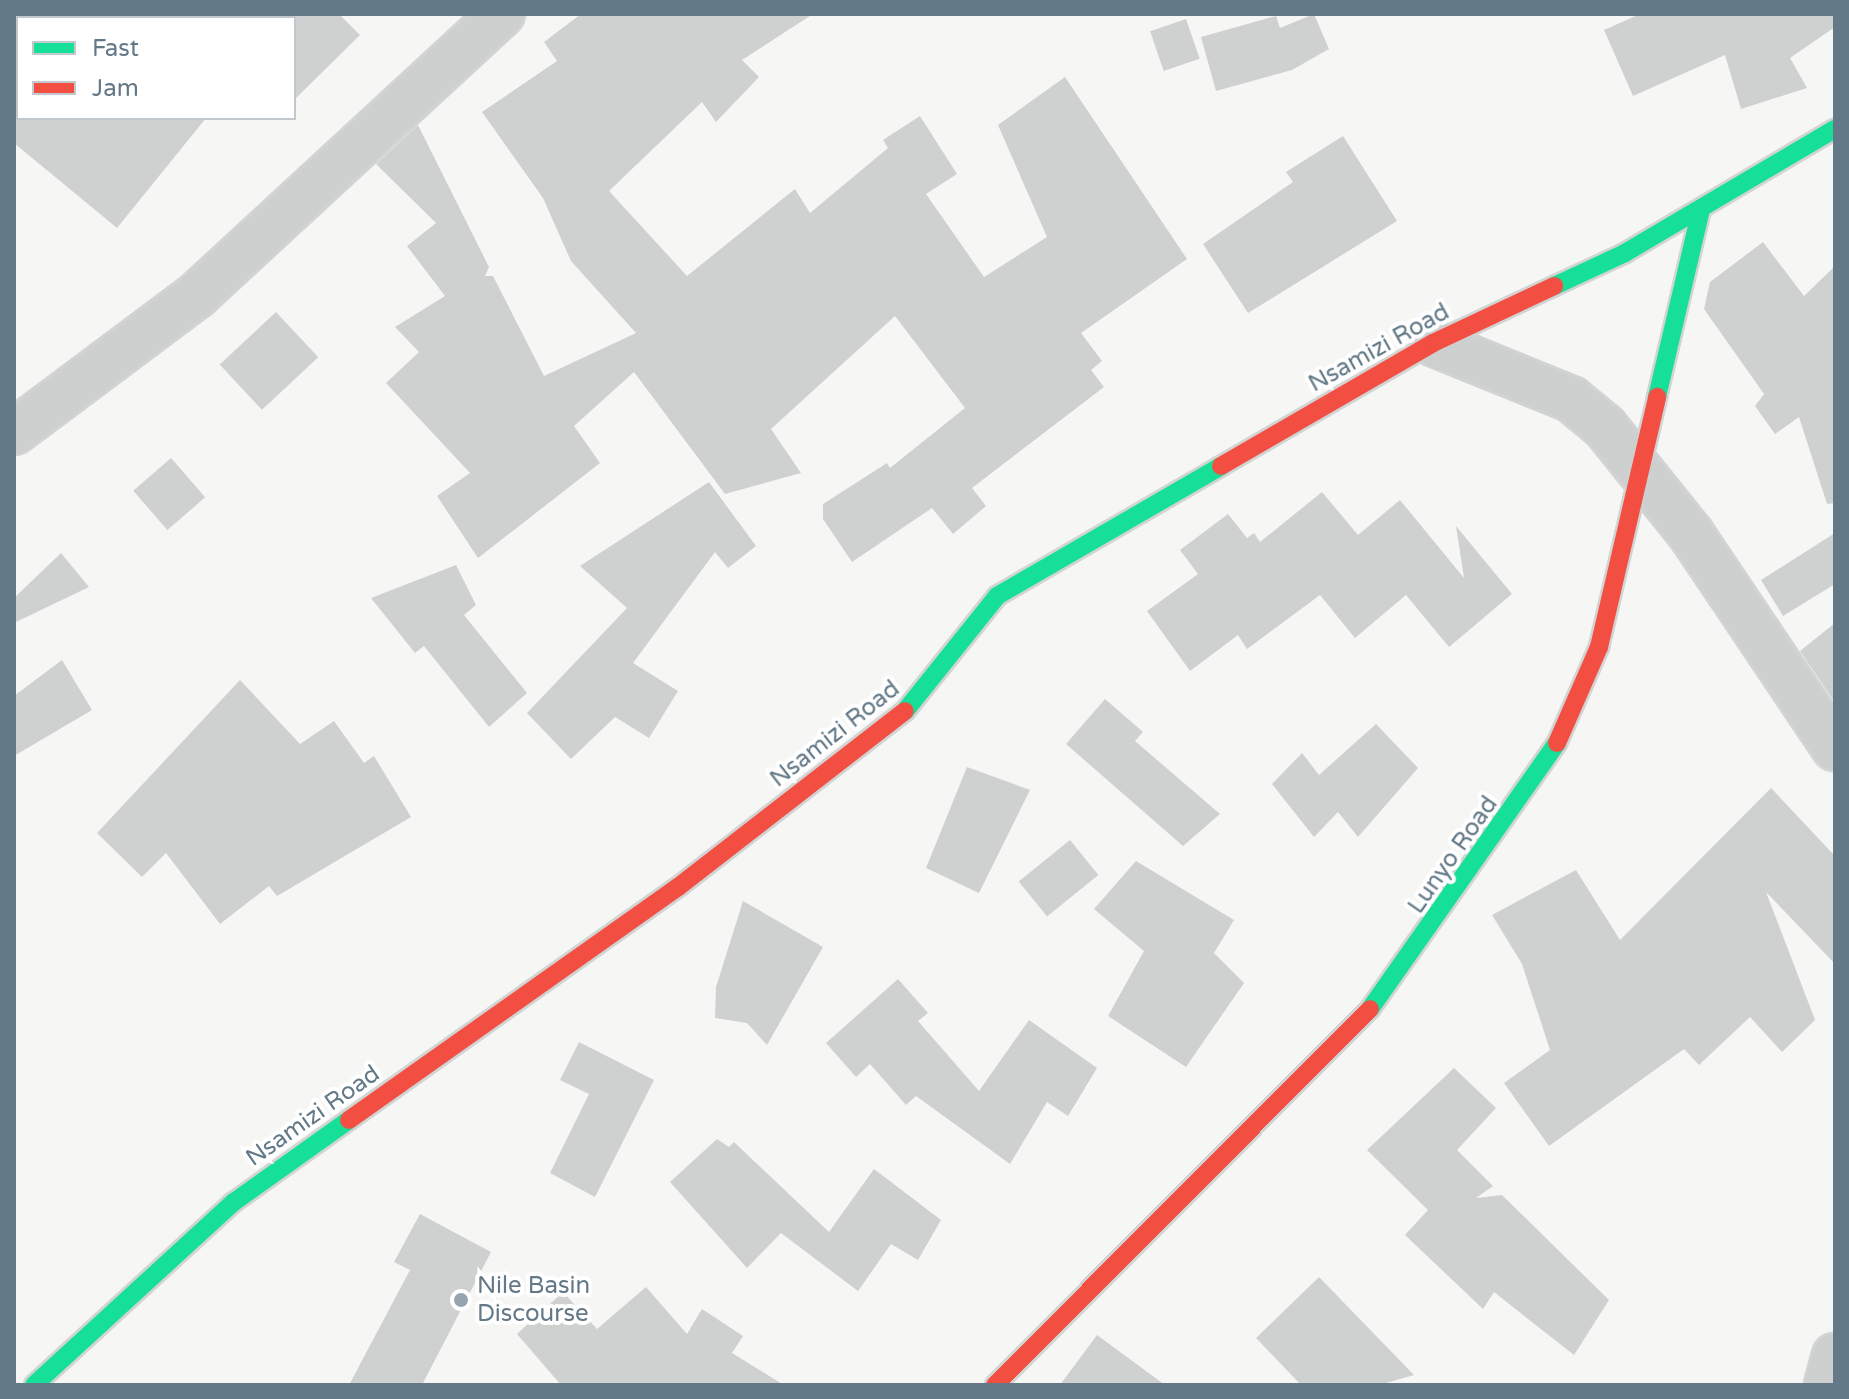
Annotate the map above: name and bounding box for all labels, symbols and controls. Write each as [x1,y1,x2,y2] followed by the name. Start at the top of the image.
[16,16,296,120] legend
[92,34,139,63] text: Fast
[92,74,139,103] text: Jam
[1304,297,1454,399] street label: Nsamizi Road
[764,674,906,794] street label: Nsamizi Road
[1402,791,1504,919] street label: Lunyo Road
[241,1059,385,1173] street label: Nsamizi Road
[477,1272,590,1328] place label: Nile Basin Discourse
[452,1291,470,1309] marker: Nile Basin Discourse

